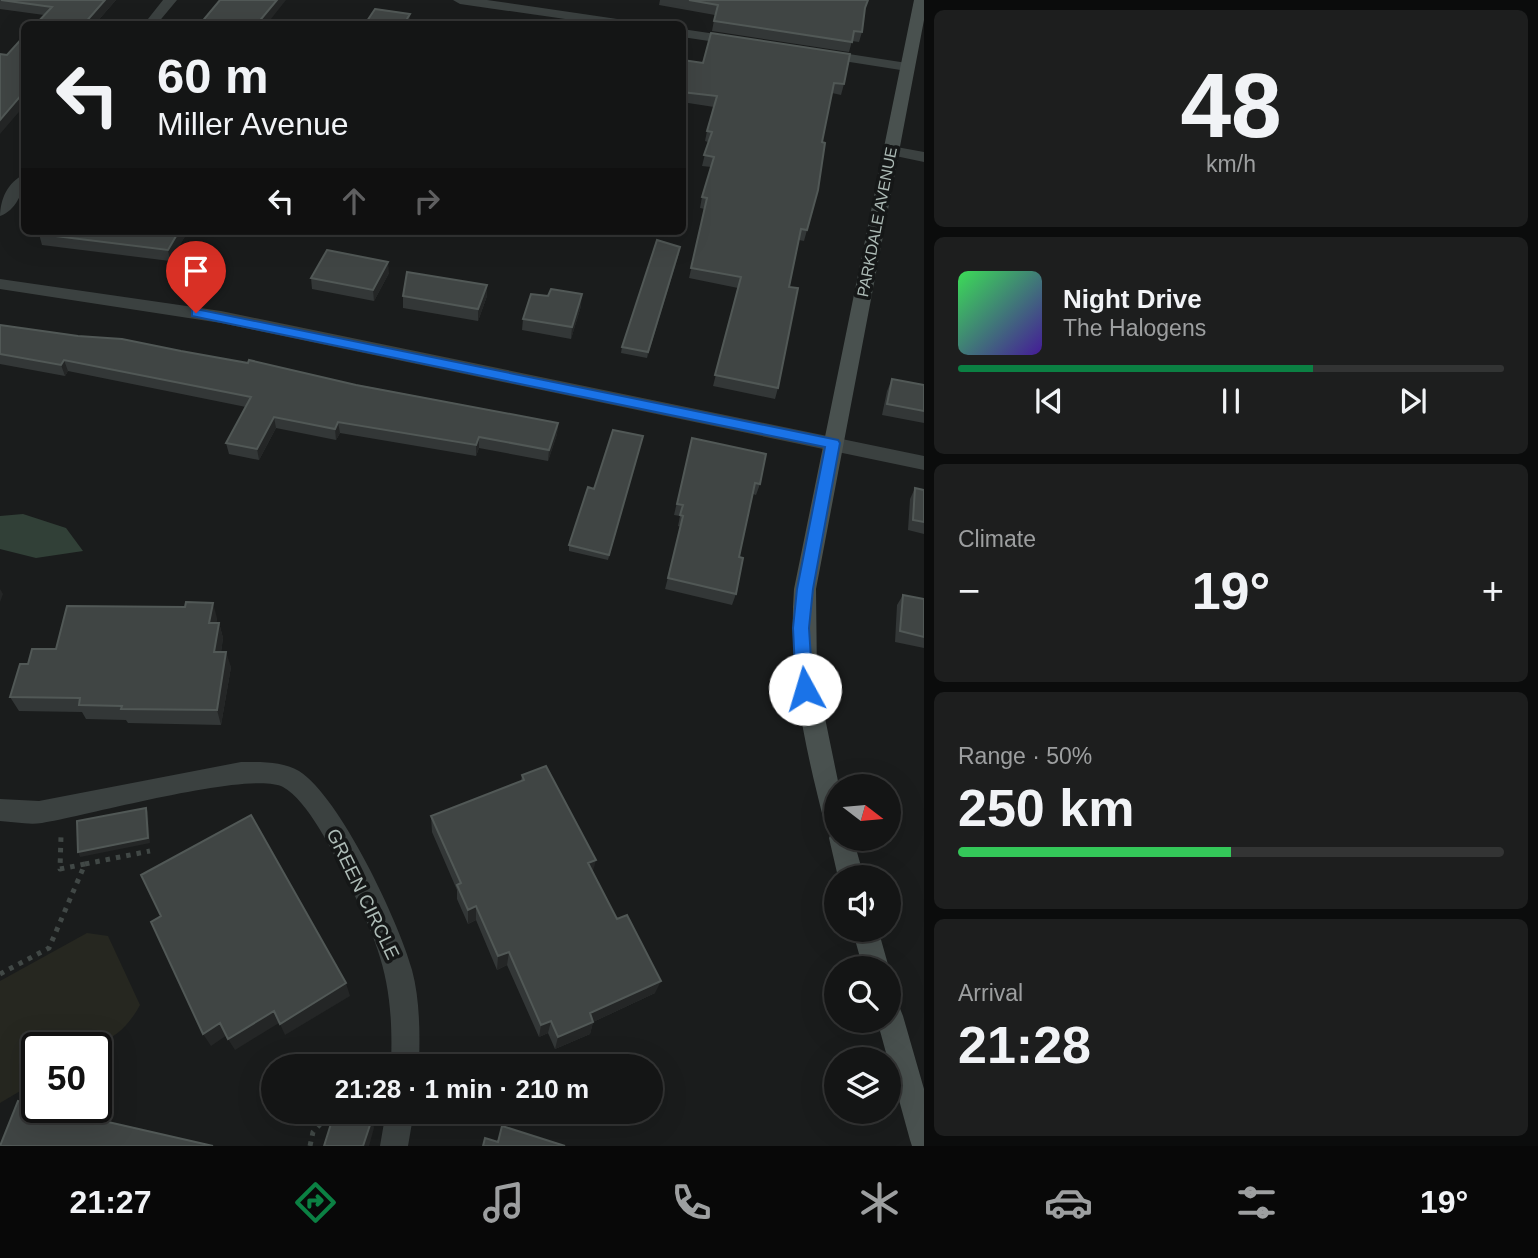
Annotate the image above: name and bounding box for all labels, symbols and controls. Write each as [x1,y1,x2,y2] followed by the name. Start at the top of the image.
[42,49,133,140] icon: left
[157,49,269,103] text: 60 m
[1180,55,1282,156] text: 48
[157,106,349,142] text: Miller Avenue
[854,146,900,298] street label: PARKDALE AVENUE
[1206,151,1256,177] text: km/h
[262,182,300,220] icon: left
[335,182,373,220] icon: ahead
[408,182,446,220] icon: right
[166,241,226,313] pin
[177,252,215,290] icon: arrive
[1063,284,1202,314] text: Night Drive
[1063,315,1206,341] text: The Halogens
[1030,382,1068,420] icon: previous
[1212,382,1250,420] icon: pause
[1394,382,1432,420] icon: next
[958,526,1036,552] text: Climate
[1192,562,1270,620] text: 19°
[958,570,980,612] text: −
[1482,570,1504,612] text: +
[768,652,842,726] position arrow
[958,743,1092,769] text: Range · 50%
[824,774,901,850] north arrow
[824,774,901,1124] map controls
[958,779,1134,837] text: 250 km
[322,825,404,963] street label: GREEN CIRCLE
[824,865,901,942] button: sound
[824,956,901,1033] button: search
[958,980,1023,1006] text: Arrival
[958,1016,1091,1074] text: 21:28
[21,1032,112,1123] speed limit sign: 50
[824,1047,901,1124] button: layers
[335,1074,589,1104] text: 21:28 · 1 min · 210 m
[291,1178,340,1227] icon: directions
[479,1178,528,1227] icon: music
[667,1178,716,1227] icon: phone
[855,1178,904,1227] icon: climate
[1044,1178,1093,1227] icon: car
[1232,1178,1281,1227] icon: filters
[70,1184,151,1220] text: 21:27
[1420,1184,1468,1220] text: 19°

